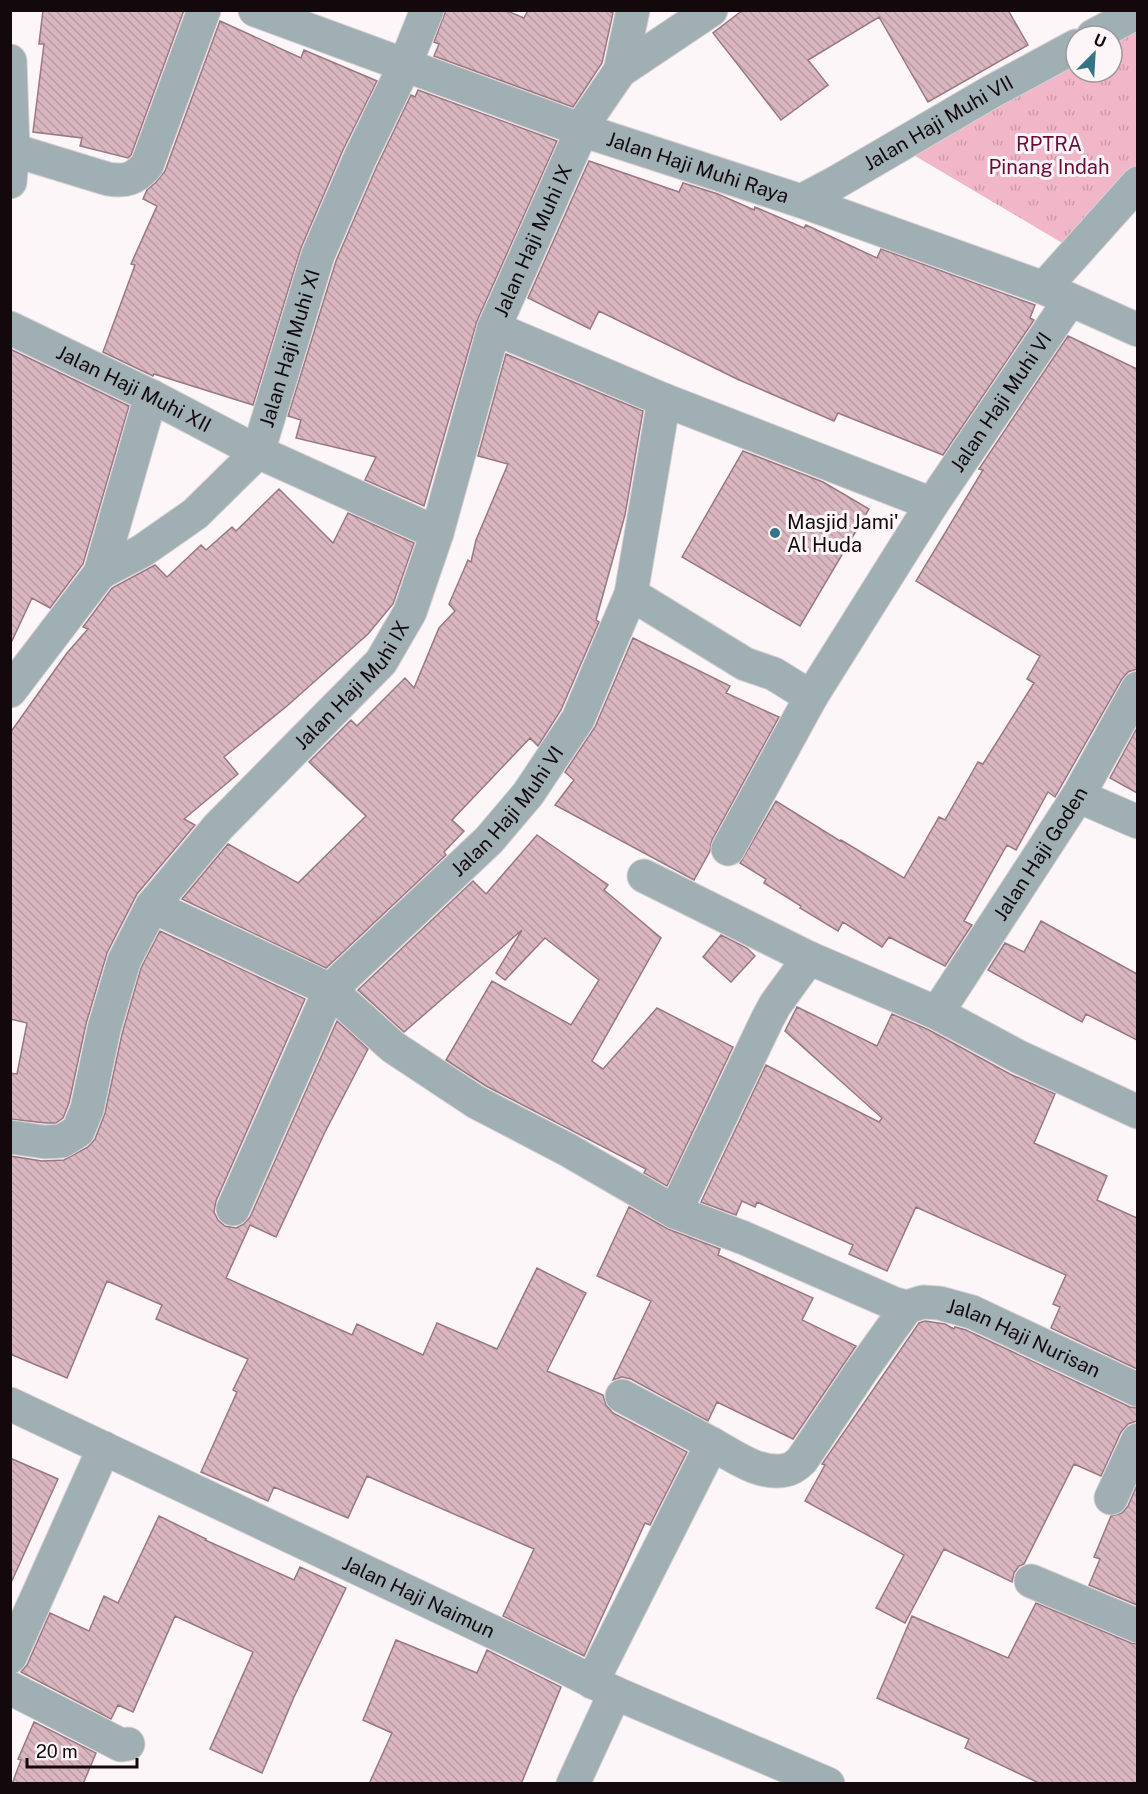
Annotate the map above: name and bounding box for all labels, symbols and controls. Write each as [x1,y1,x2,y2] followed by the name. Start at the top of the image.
[1064,24,1124,84] north arrow
[1091,30,1109,52] text: U
[859,70,1017,176] street label: Jalan Haji Muhi VII
[604,127,792,208] street label: Jalan Haji Muhi Raya
[989,132,1109,179] park label: RPTRA Pinang Indah
[489,161,577,320] street label: Jalan Haji Muhi IX
[254,266,325,430] street label: Jalan Haji Muhi XI
[945,328,1057,476] street label: Jalan Haji Muhi VI
[53,340,215,437] street label: Jalan Haji Muhi XII
[787,510,899,557] place label: Masjid Jami' Al Huda
[768,526,782,540] marker: Masjid Jami' Al Huda
[289,616,414,755] street label: Jalan Haji Muhi IX
[446,741,569,882] street label: Jalan Haji Muhi VI
[988,783,1093,925] street label: Jalan Haji Goden
[944,1294,1104,1383] street label: Jalan Haji Nurisan
[339,1551,499,1643] street label: Jalan Haji Naimun
[27,1731,136,1769] scale bar
[36,1741,78,1762] text: 20 m

